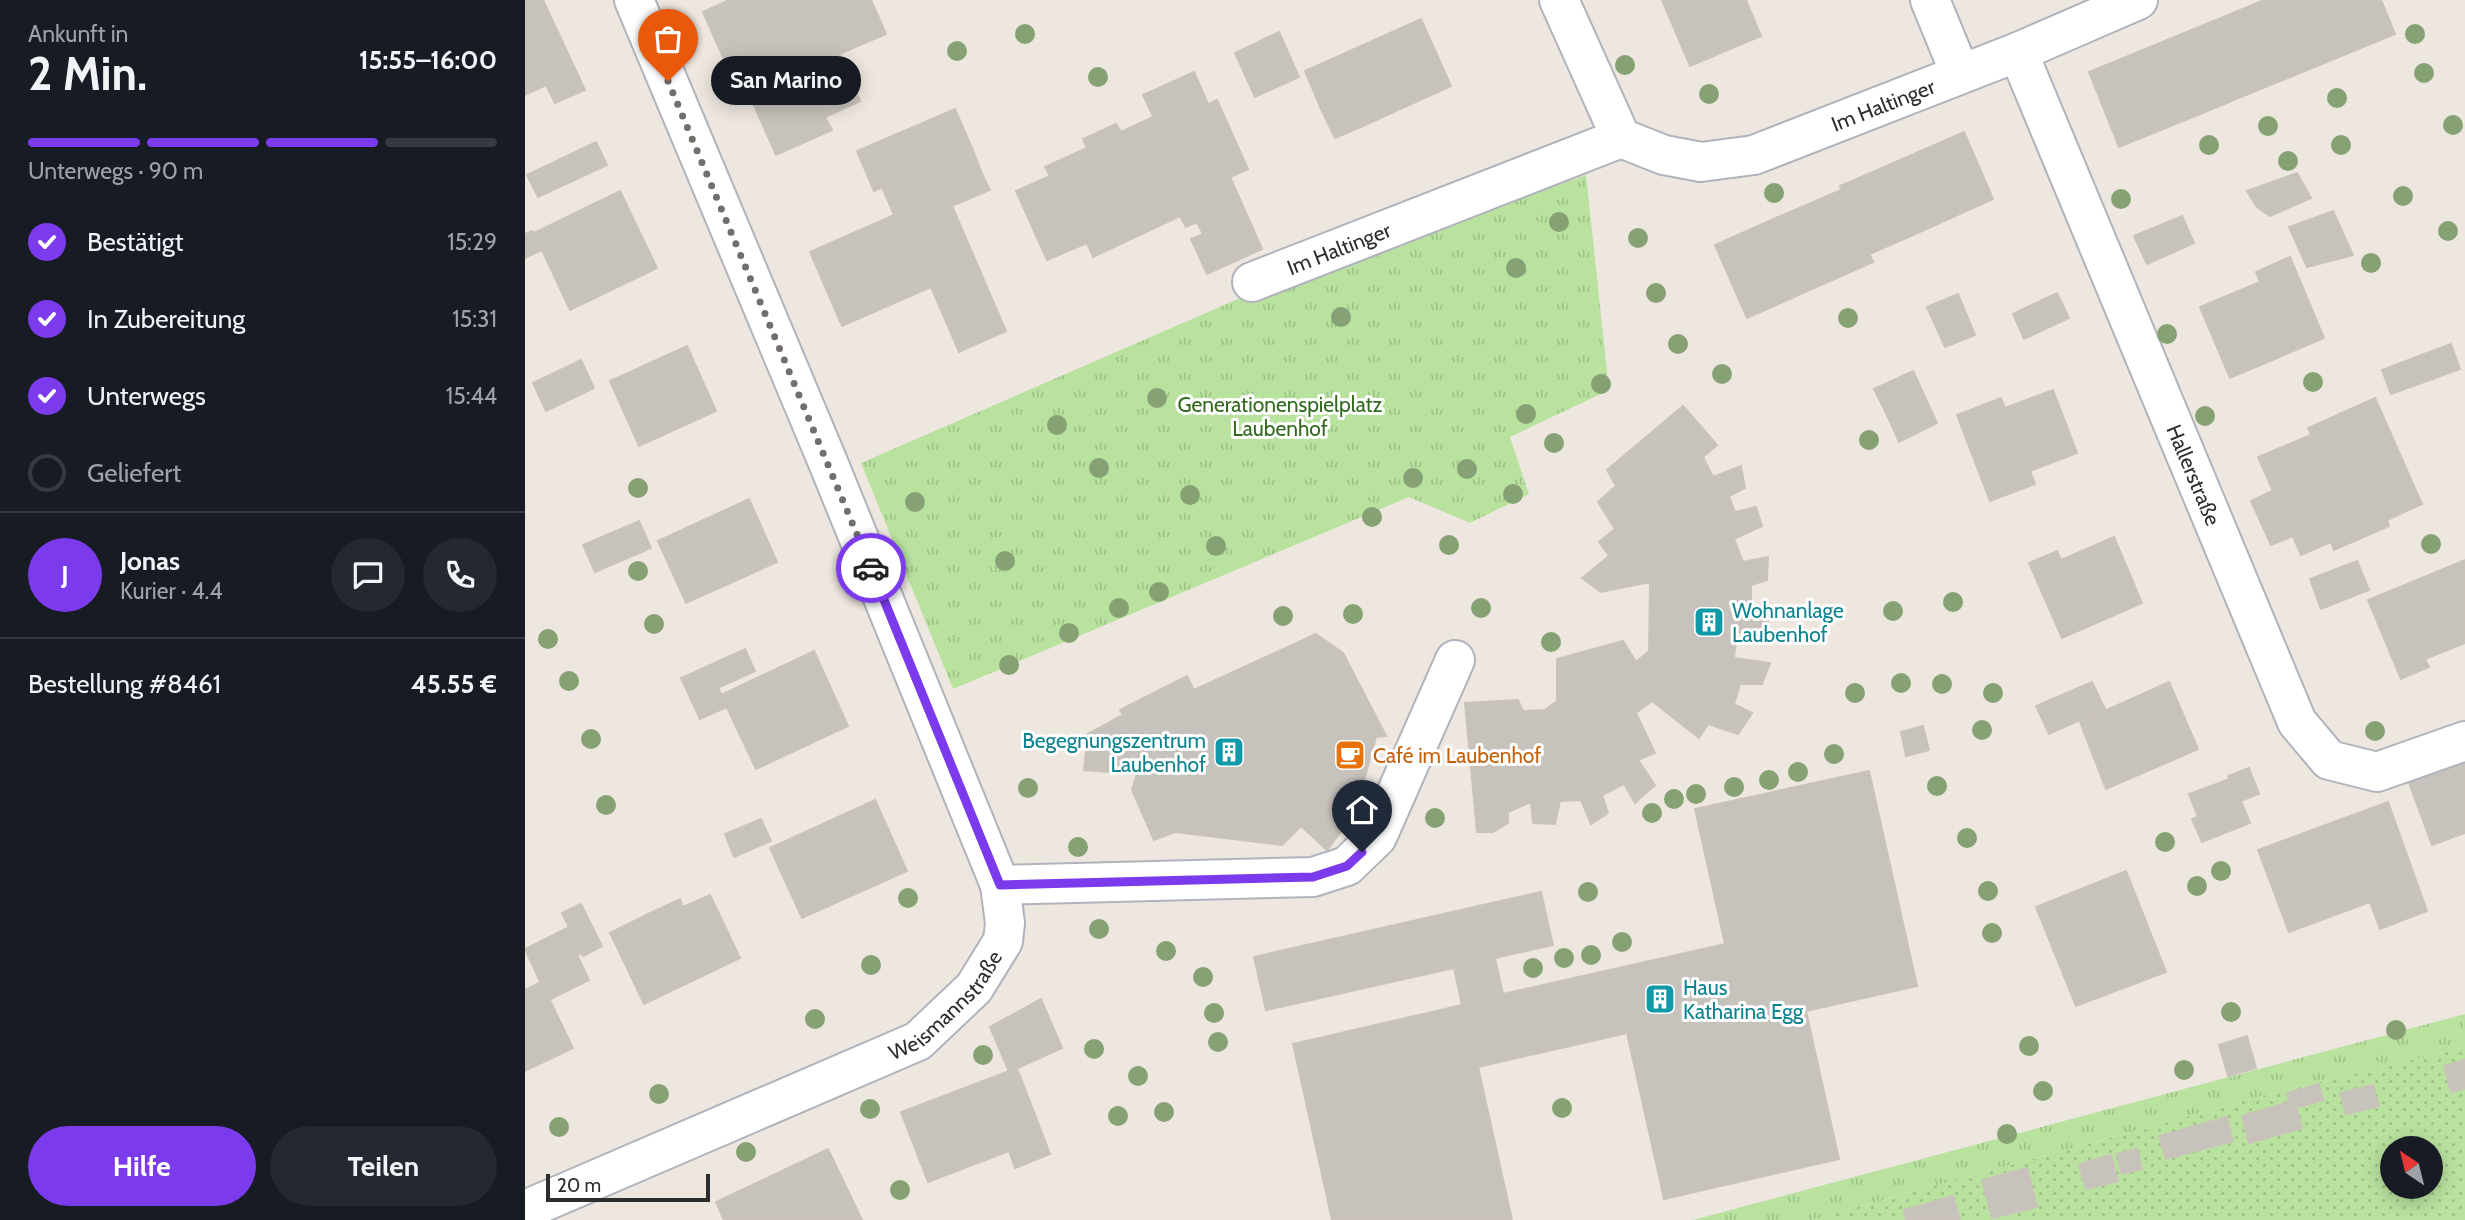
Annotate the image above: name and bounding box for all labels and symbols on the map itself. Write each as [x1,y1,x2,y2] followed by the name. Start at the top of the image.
[638,9,698,81] pin
[710,56,861,106] callout: San Marino
[1828,73,1939,136] street label: Im Haltinger
[1283,217,1394,280] street label: Im Haltinger
[1178,392,1383,441] park label: Generationenspielplatz Laubenhof
[2162,421,2226,529] street label: Hallerstraße
[836,533,906,603] courier
[1732,598,1844,647] place label: Wohnanlage Laubenhof
[1692,605,1726,639] building icon: Wohnanlage Laubenhof
[1022,728,1206,777] place label: Begegnungszentrum Laubenhof
[1212,735,1246,769] building icon: Begegnungszentrum Laubenhof
[1333,738,1367,772] cafe icon: Café im Laubenhof
[1373,743,1541,768] place label: Café im Laubenhof
[1332,780,1392,852] pin
[885,945,1007,1065] street label: Weismannstraße
[1683,975,1804,1024] place label: Haus Katharina Egg
[1643,982,1677,1016] building icon: Haus Katharina Egg
[2380,1136,2443,1199] north arrow
[546,1171,711,1203] scale bar

